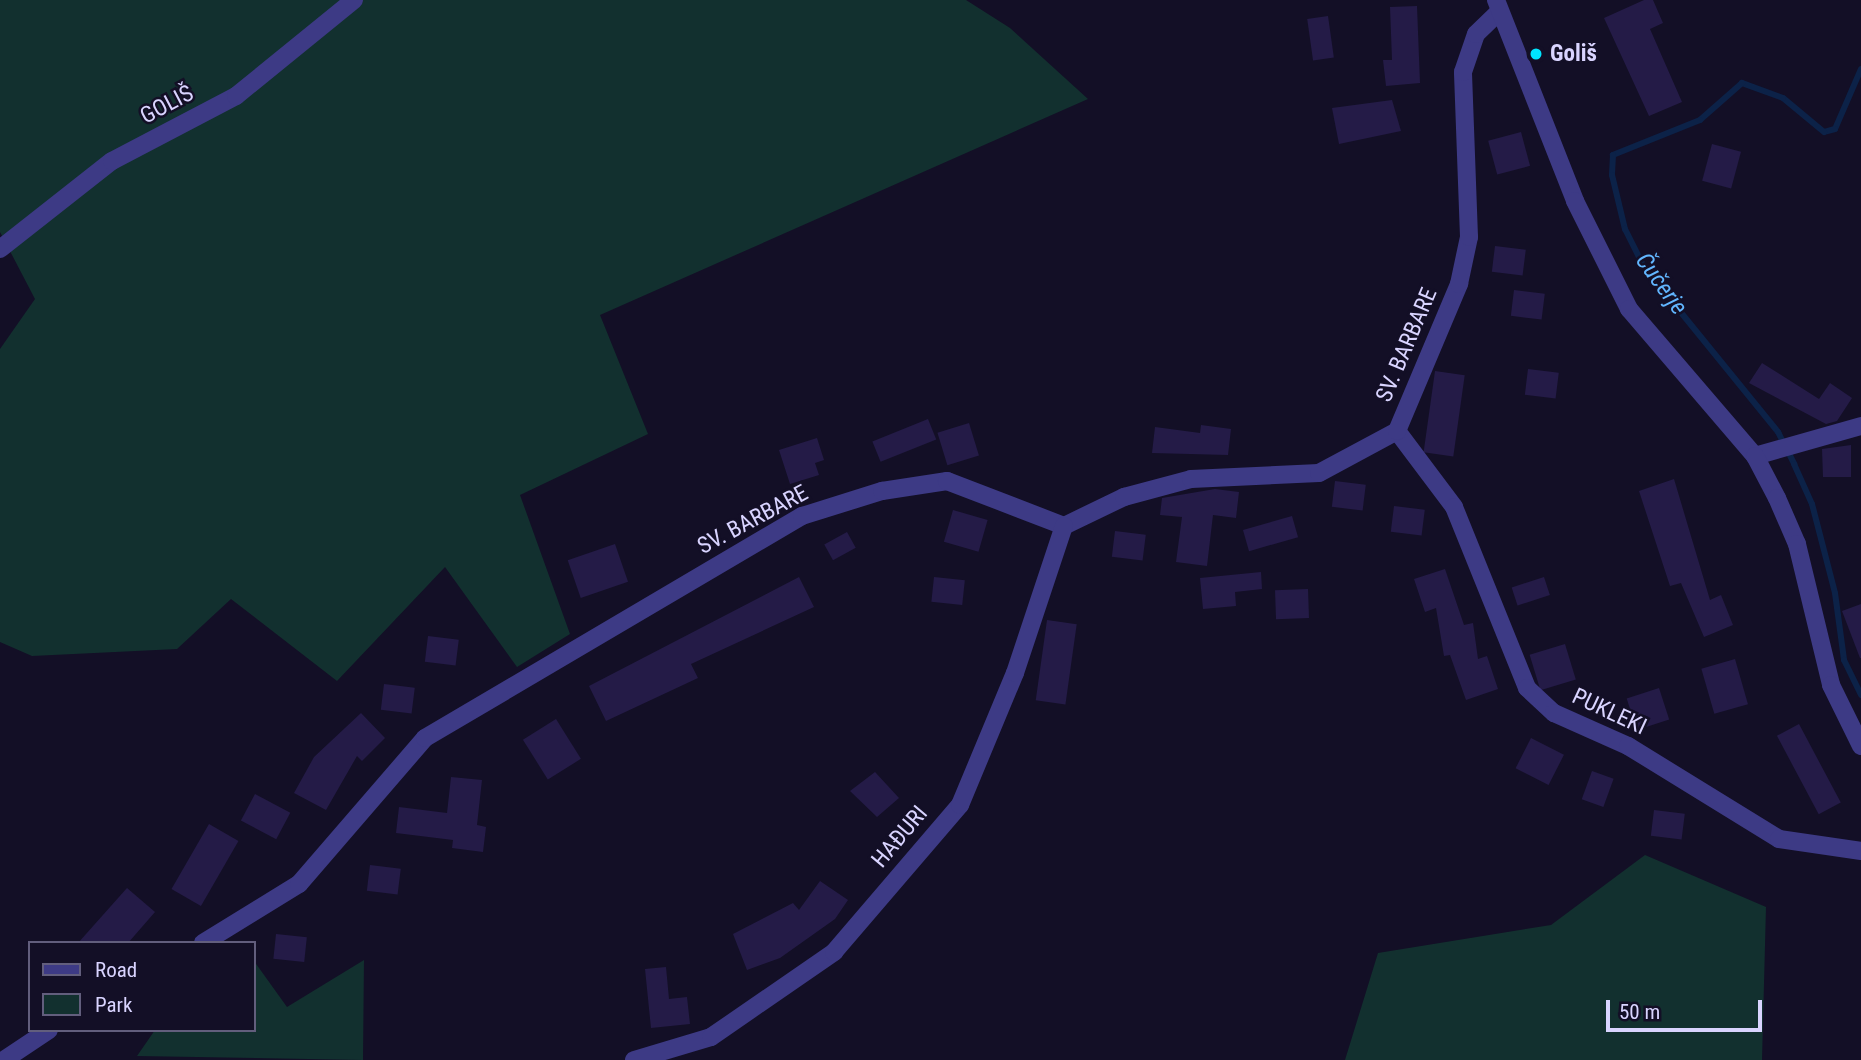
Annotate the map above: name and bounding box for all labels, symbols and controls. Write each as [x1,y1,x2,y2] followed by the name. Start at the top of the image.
[1550,40,1597,68] place label: Goliš
[1528,46,1544,62] marker: Goliš
[136,80,198,130] street label: GOLIŠ
[1629,247,1693,321] water label: Čučerje
[1371,284,1443,406] street label: SV. BARBARE
[693,479,813,561] street label: SV. BARBARE
[1567,683,1651,741] street label: PUKLEKI
[866,801,934,873] street label: HAĐURI
[28,941,256,1032] legend
[95,958,137,982] text: Road
[1609,986,1765,1030] scale bar
[95,993,132,1017] text: Park
[1619,1000,1660,1024] text: 50 m

